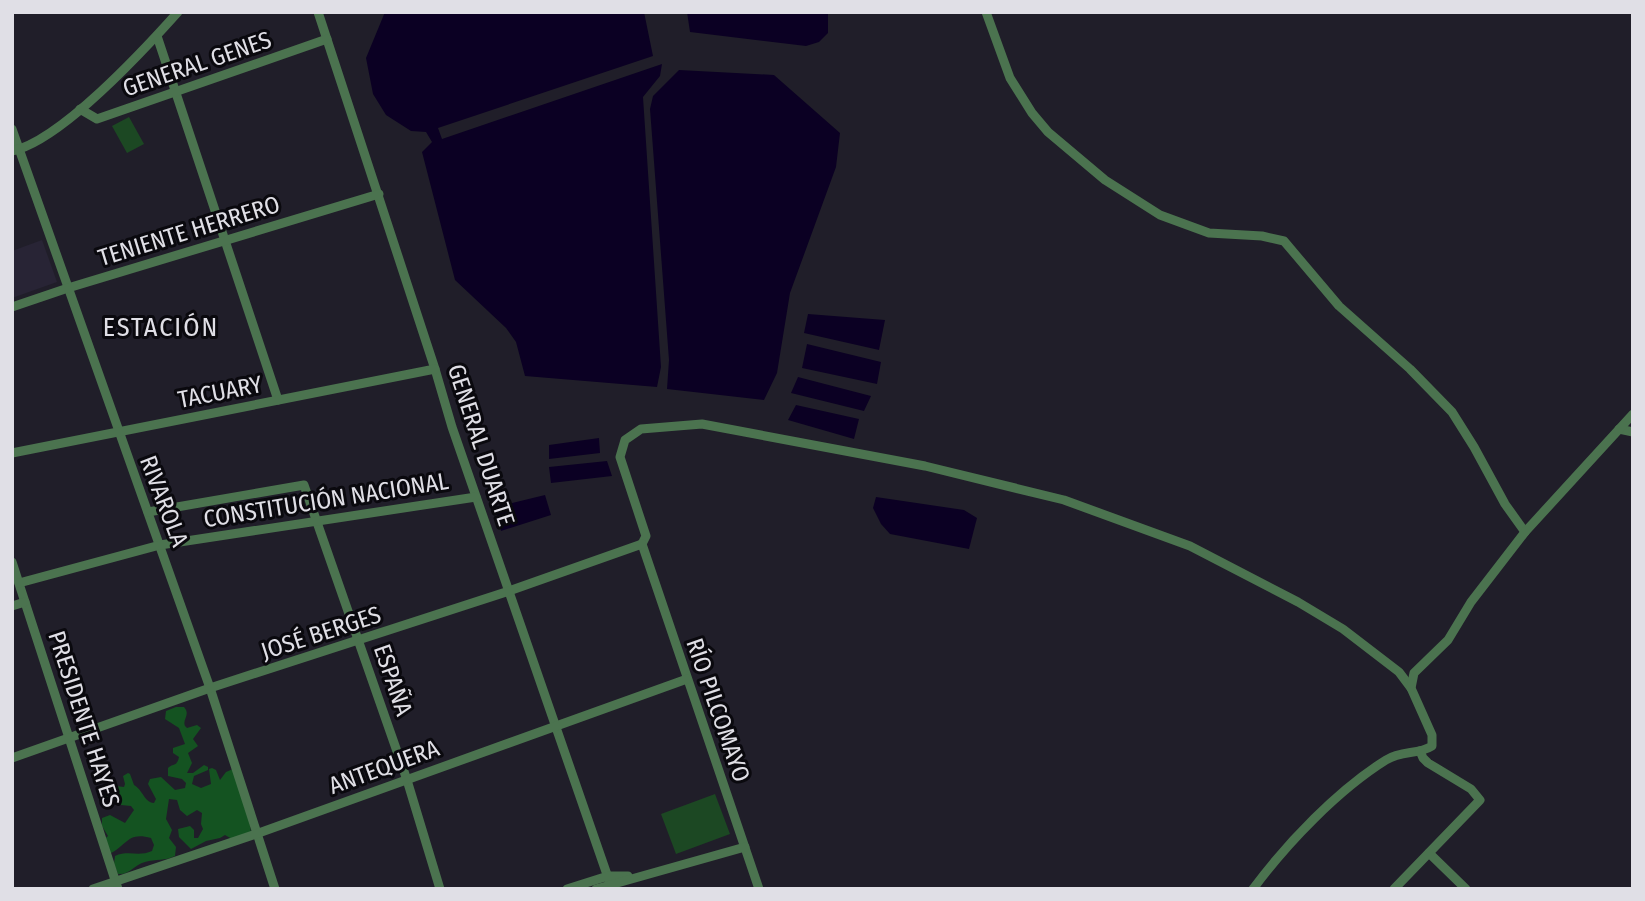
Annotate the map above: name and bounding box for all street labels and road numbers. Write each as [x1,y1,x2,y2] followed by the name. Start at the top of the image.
[119,25,275,103] street label: GENERAL GENES
[95,190,283,272] street label: TENIENTE HERRERO
[442,361,520,529] street label: GENERAL DUARTE
[176,370,265,414] street label: TACUARY
[134,452,194,551] street label: RIVAROLA
[202,467,451,533] street label: CONSTITUCIÓN NACIONAL
[257,600,384,666] street label: JOSÉ BERGES
[42,627,126,811] street label: PRESIDENTE HAYES
[680,634,757,785] street label: RÍO PILCOMAYO
[368,641,418,720] street label: ESPAÑA
[325,734,443,800] street label: ANTEQUERA

